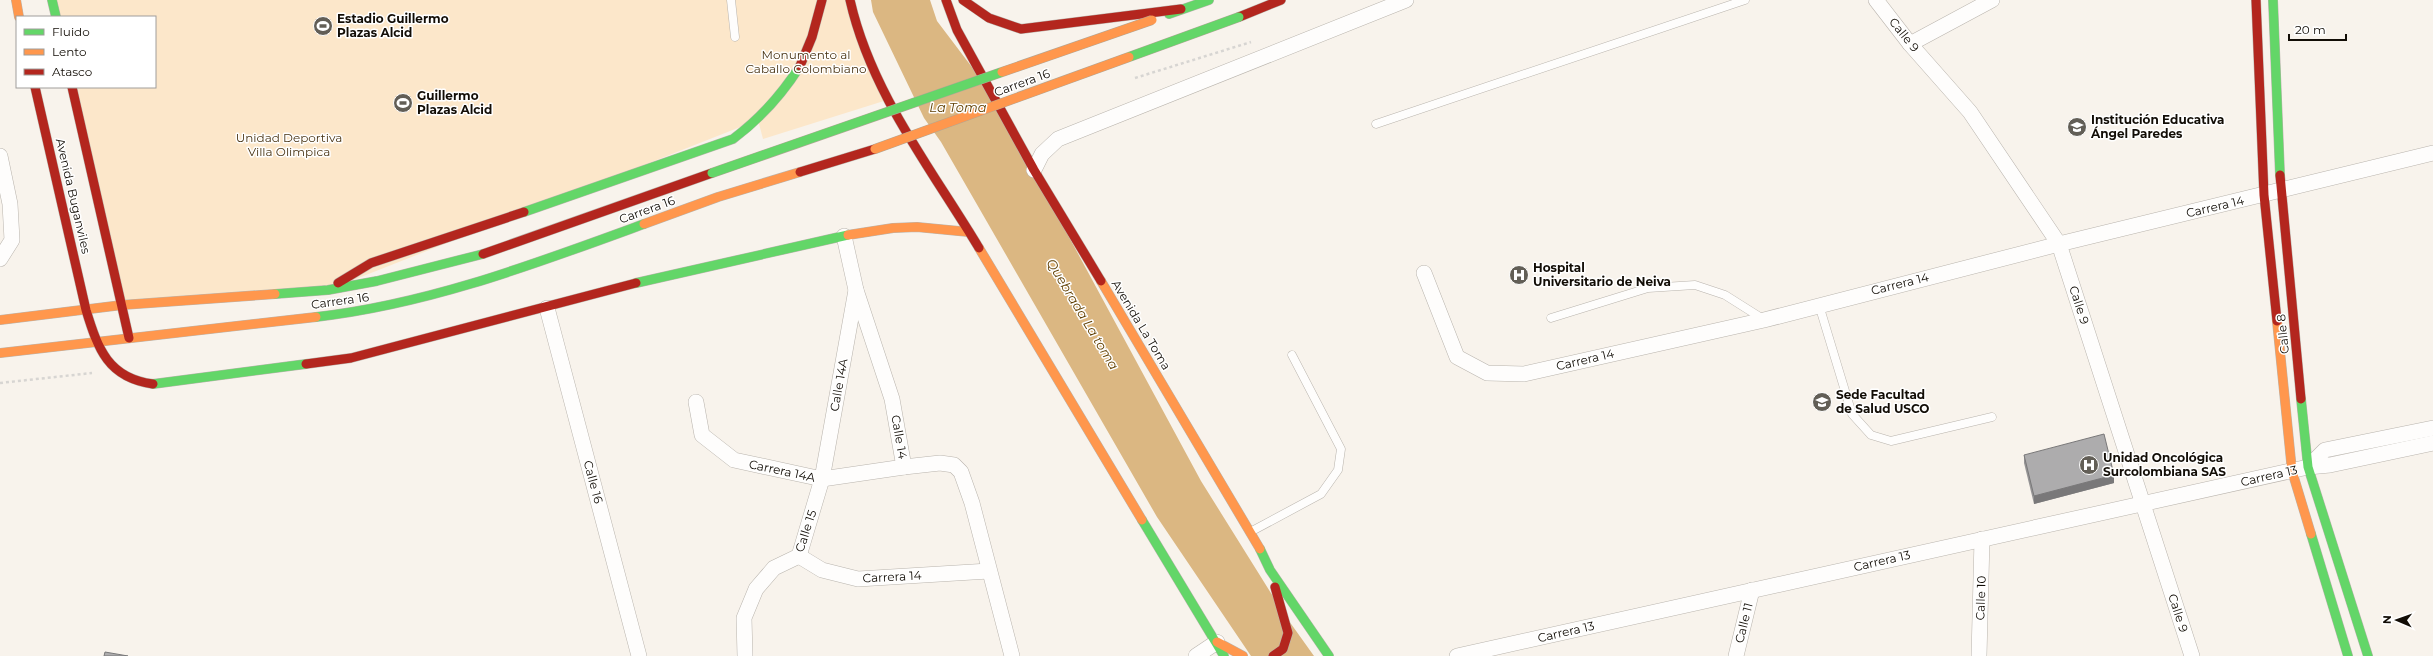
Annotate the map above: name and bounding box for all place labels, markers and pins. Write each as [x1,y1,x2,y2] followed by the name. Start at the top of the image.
[337,11,449,40] place label: Estadio Guillermo Plazas Alcid
[312,15,334,37] sports icon: Estadio Guillermo Plazas Alcid
[417,88,492,117] place label: Guillermo Plazas Alcid
[392,92,414,114] sports icon: Guillermo Plazas Alcid
[2090,112,2224,141] place label: Institución Educativa Ángel Paredes
[2066,116,2088,138] school or university icon: Institución Educativa Ángel Paredes
[1533,260,1671,289] place label: Hospital Universitario de Neiva
[1508,264,1530,286] hospital icon: Hospital Universitario de Neiva
[1836,387,1929,416] place label: Sede Facultad de Salud USCO
[1811,391,1833,413] school or university icon: Sede Facultad de Salud USCO
[2103,450,2226,479] place label: Unidad Oncológica Surcolombiana SAS
[2078,454,2100,476] hospital icon: Unidad Oncológica Surcolombiana SAS

